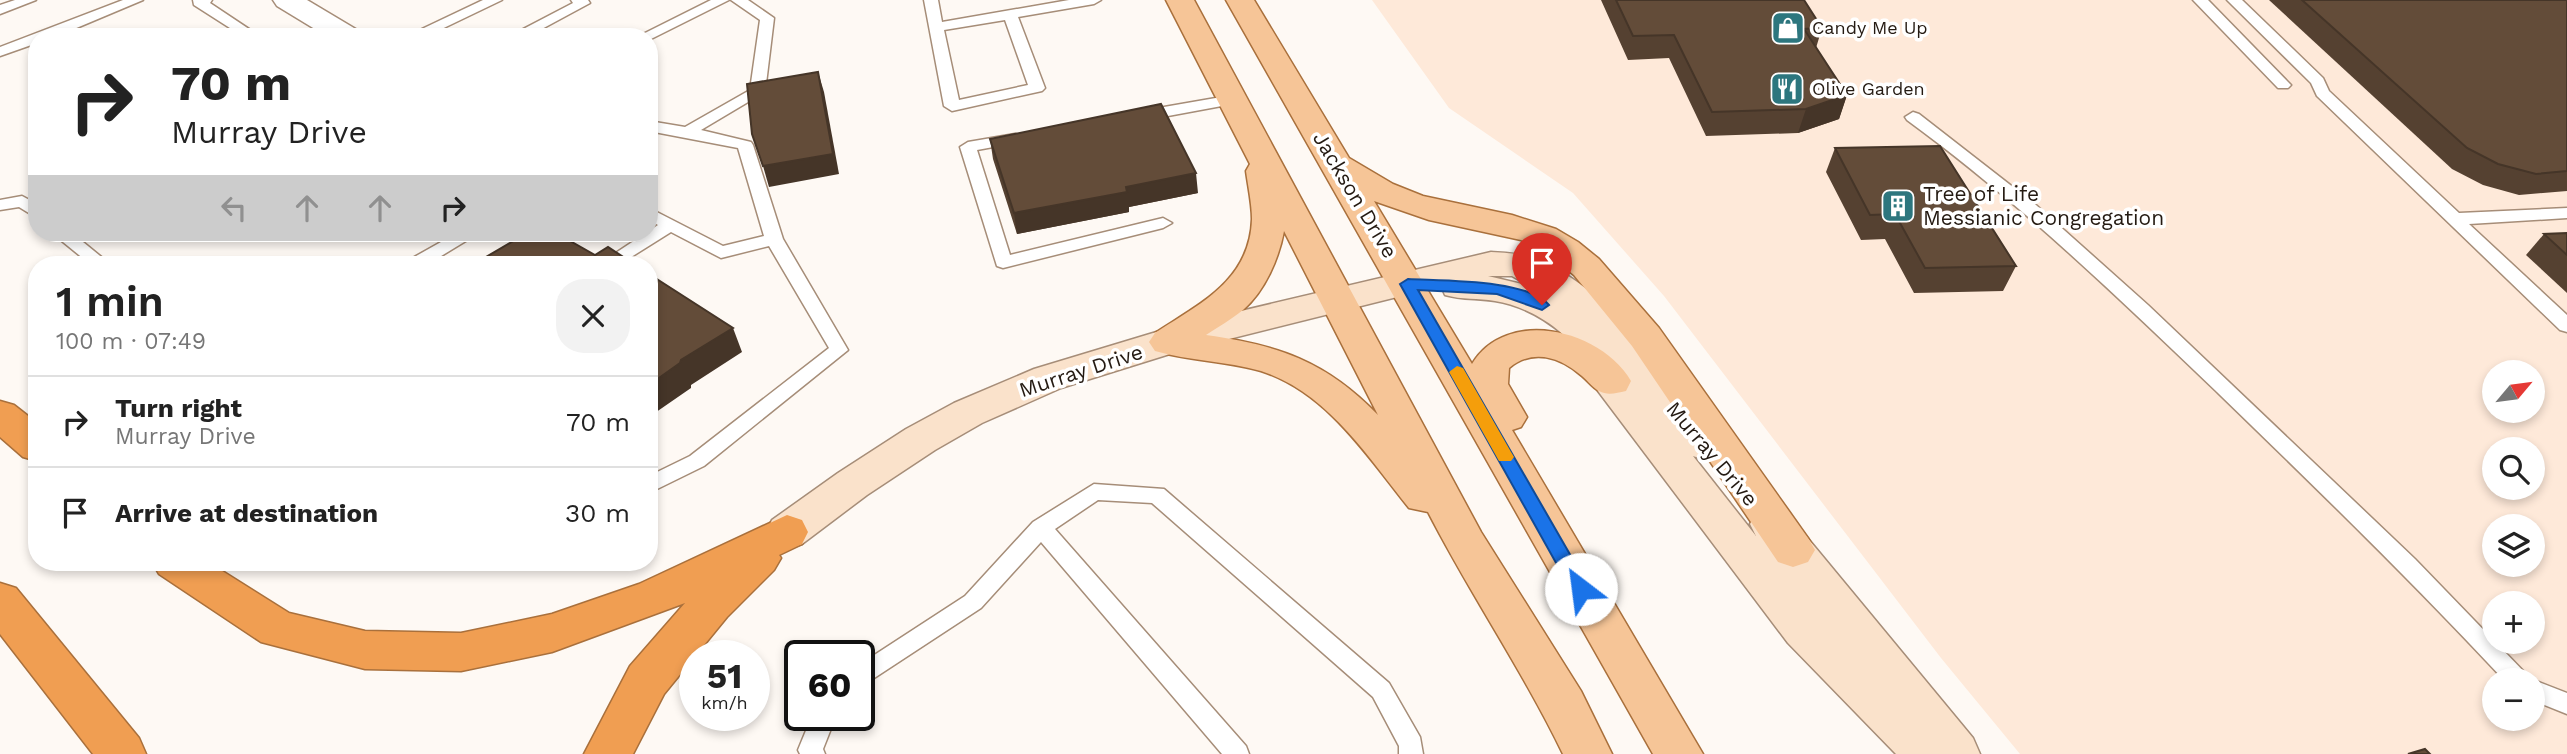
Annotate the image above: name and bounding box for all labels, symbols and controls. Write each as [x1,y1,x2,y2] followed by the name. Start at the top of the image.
[1769,9,1807,47] shop icon: Candy Me Up
[1812,17,1928,38] place label: Candy Me Up
[171,54,291,112] text: 70 m
[56,56,147,147] icon: right
[1768,70,1806,108] restaurant icon: Olive Garden
[1812,78,1925,99] place label: Olive Garden
[171,113,367,151] text: Murray Drive
[1308,127,1403,262] street label: Jackson Drive
[1923,181,2164,230] place label: Tree of Life Messianic Congregation
[1879,187,1917,225] building icon: Tree of Life Messianic Congregation
[215,189,253,227] icon: left
[288,189,326,227] icon: ahead
[361,189,399,227] icon: ahead
[434,189,472,227] icon: right
[1512,233,1572,305] pin
[1523,244,1561,282] icon: arrive
[56,277,164,326] text: 1 min
[556,279,630,353] button: close
[56,328,206,355] text: 100 m · 07:49
[1016,339,1146,402] street label: Murray Drive
[2482,360,2544,424] north arrow
[2482,360,2545,731] map controls
[115,393,242,423] text: Turn right
[1661,396,1763,511] street label: Murray Drive
[56,403,94,441] icon: right
[566,407,630,437] text: 70 m
[115,423,256,450] text: Murray Drive
[2482,437,2545,500] button: search
[56,494,94,532] icon: arrive
[115,498,378,528] text: Arrive at destination
[565,498,630,528] text: 30 m
[2482,514,2545,577] button: layers
[1544,552,1618,626] position arrow
[2482,591,2545,654] button: +
[784,640,875,731] speed limit sign: 60
[707,655,742,697] text: 51
[2482,668,2545,731] button: −
[701,692,748,713] text: km/h

